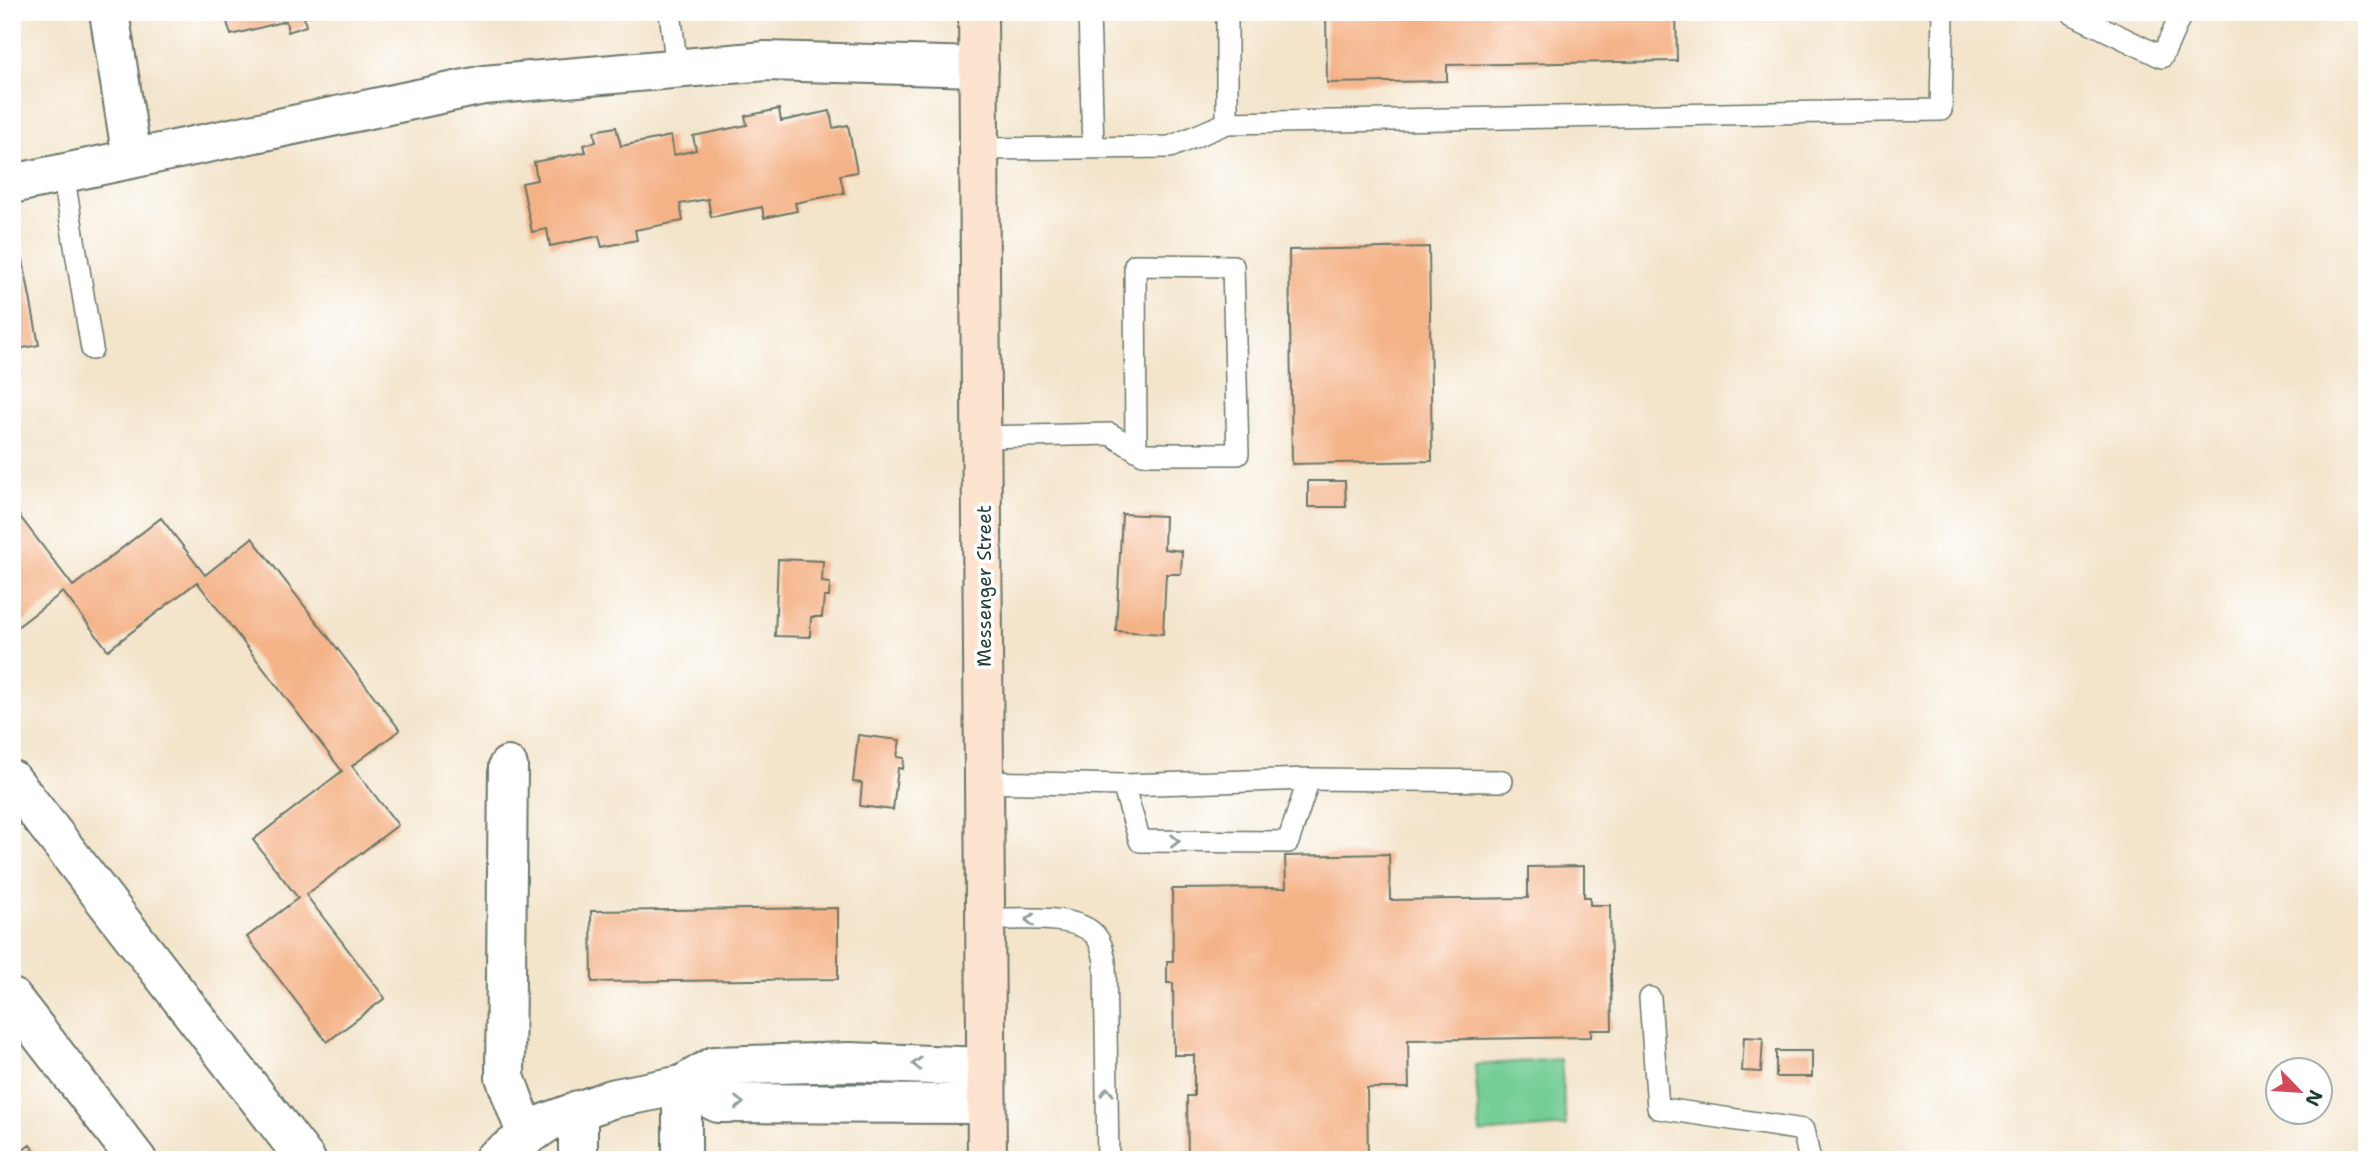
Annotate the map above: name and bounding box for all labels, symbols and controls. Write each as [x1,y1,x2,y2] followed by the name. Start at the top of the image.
[972,505,997,667] street label: Messenger Street
[1170,833,1180,849] one-way arrow
[1024,912,1035,928] one-way arrow
[2264,1056,2334,1126] north arrow
[911,1057,922,1072] one-way arrow
[1099,1086,1115,1096] one-way arrow
[2299,1086,2328,1110] text: N
[734,1095,744,1111] one-way arrow

